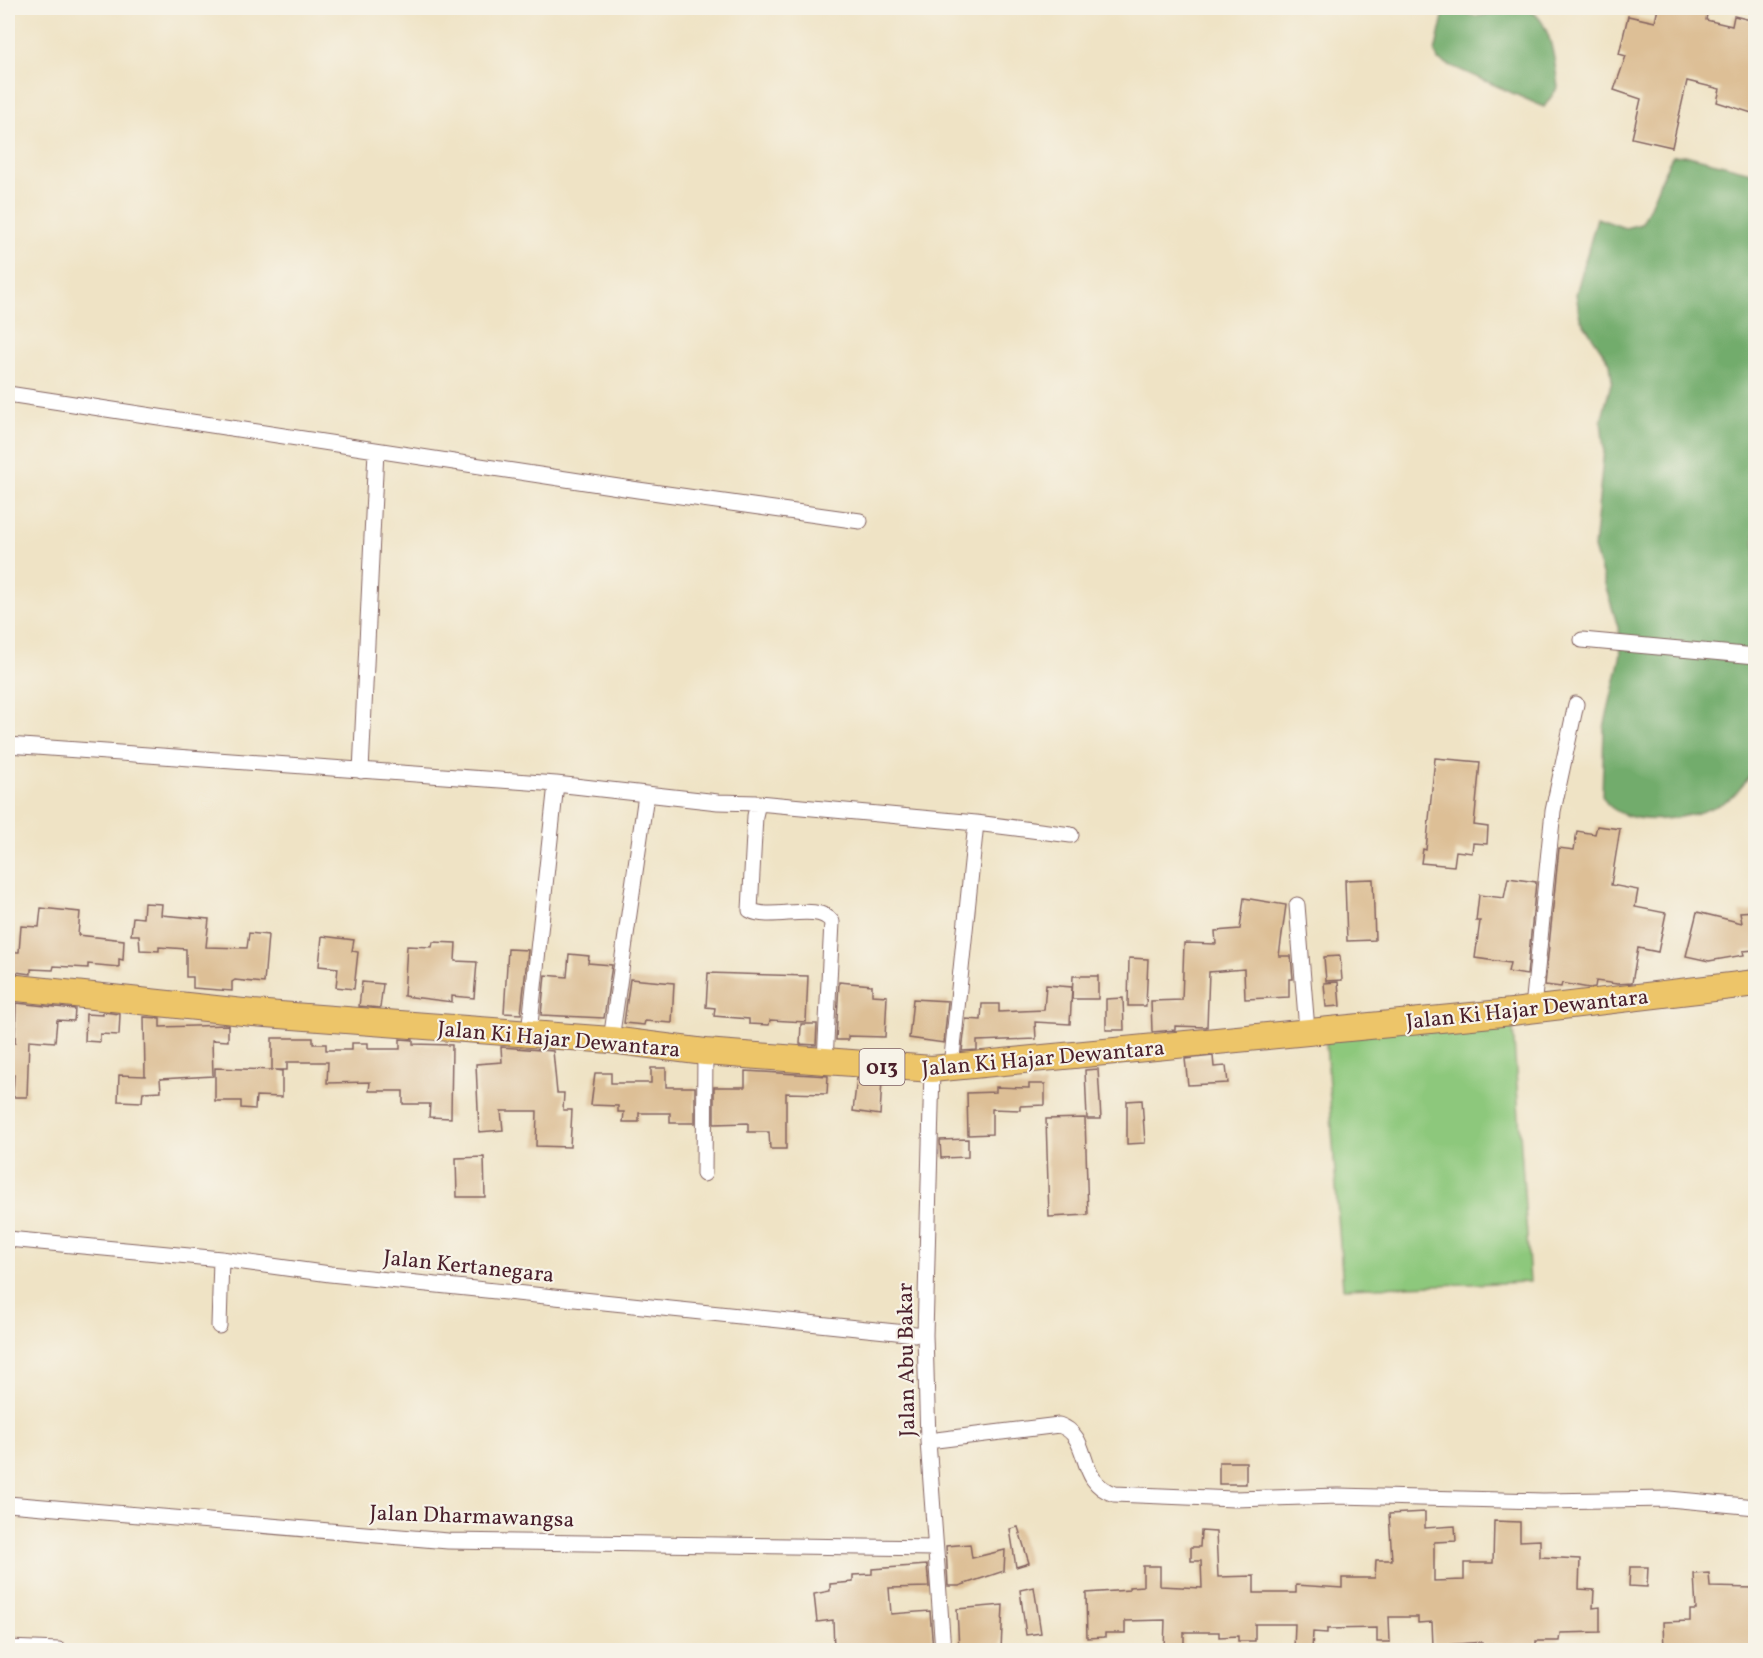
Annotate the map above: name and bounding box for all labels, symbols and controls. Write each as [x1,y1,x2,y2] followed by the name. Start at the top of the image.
[1404,982,1650,1039] street label: Jalan Ki Hajar Dewantara
[436,1014,682,1067] street label: Jalan Ki Hajar Dewantara
[920,1033,1166,1086] street label: Jalan Ki Hajar Dewantara
[860,1049,904,1085] road number: 013
[382,1243,556,1292] street label: Jalan Kertanegara
[891,1282,924,1437] street label: Jalan Abu Bakar
[369,1498,575,1537] street label: Jalan Dharmawangsa

